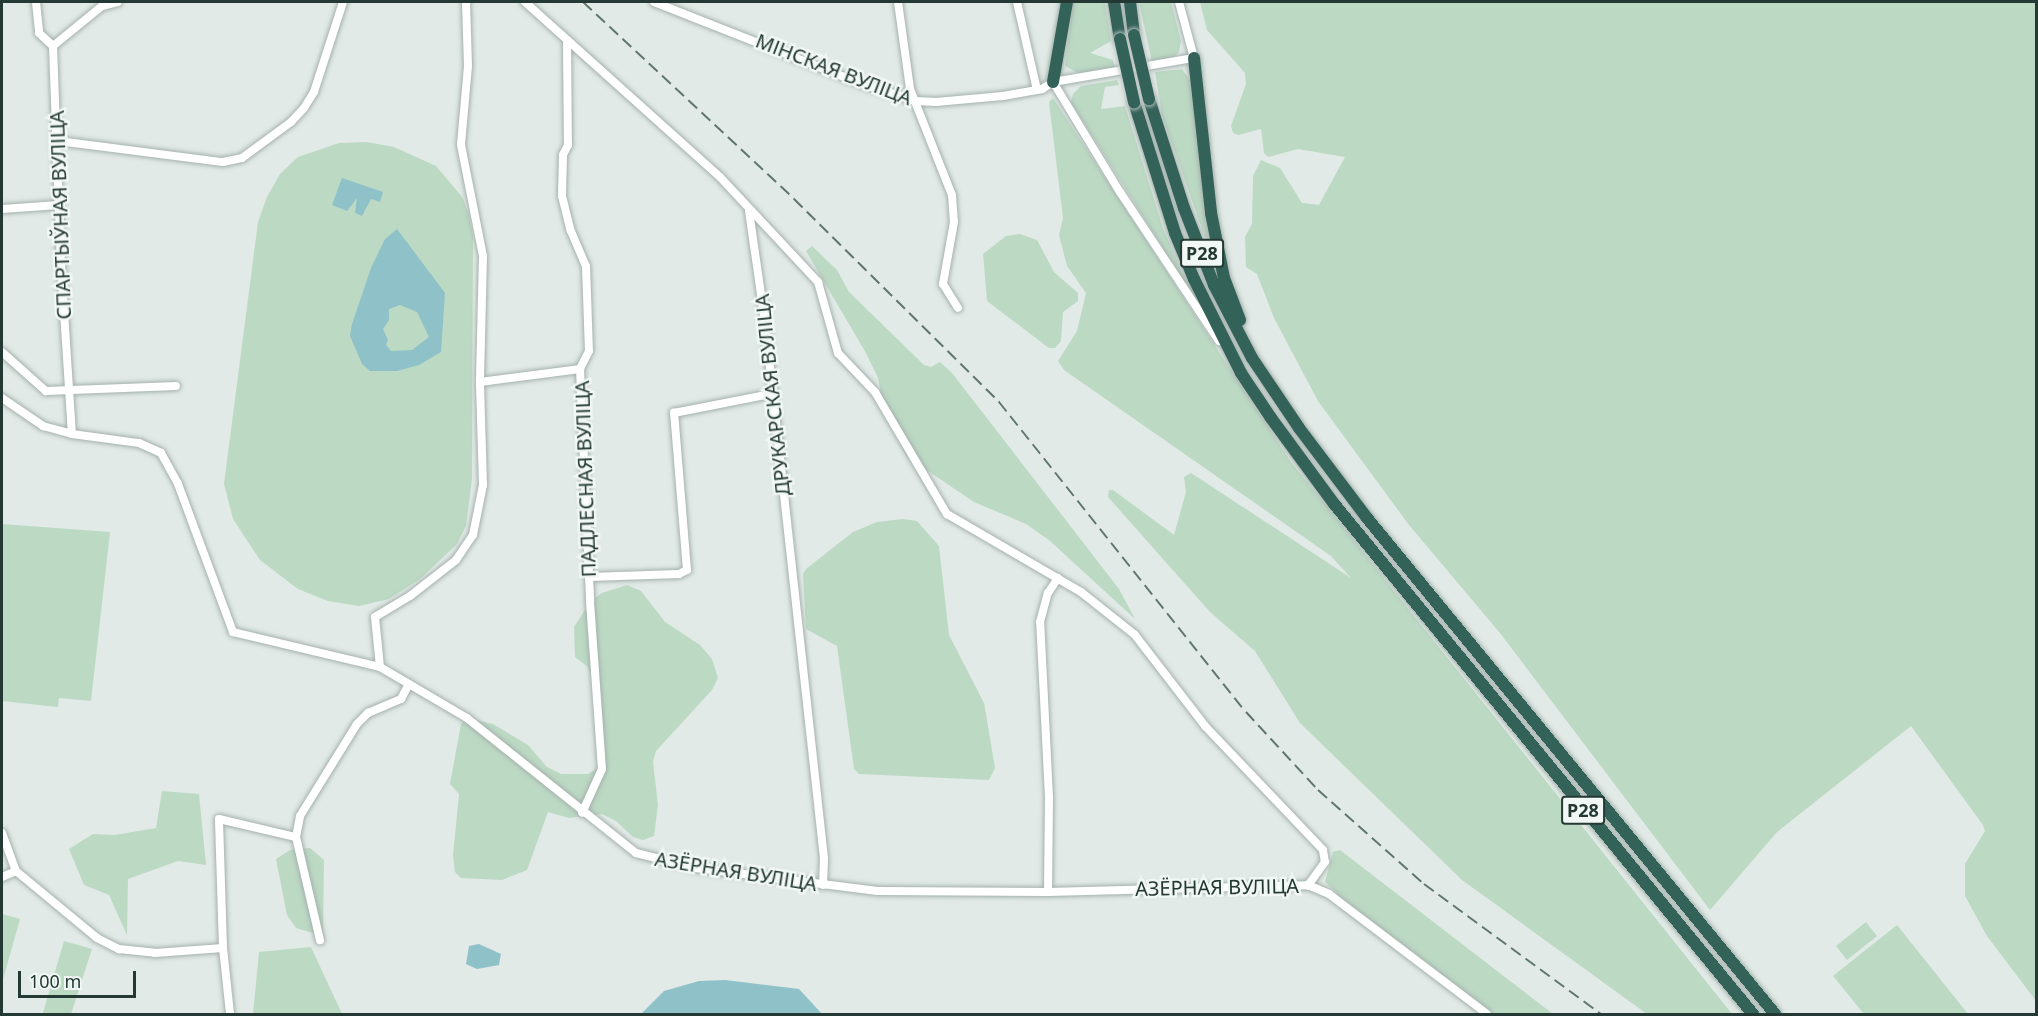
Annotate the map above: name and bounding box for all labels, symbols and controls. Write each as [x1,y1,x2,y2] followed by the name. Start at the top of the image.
[752,28,916,110] street label: МІНСКАЯ ВУЛІЦА
[44,110,76,320] street label: СПАРТЫЎНАЯ ВУЛІЦА
[1180,238,1224,268] road number: Р28
[749,293,795,497] street label: ДРУКАРСКАЯ ВУЛІЦА
[570,380,600,578] street label: ПАДЛЕСНАЯ ВУЛІЦА
[1560,795,1606,825] road number: Р28
[653,846,819,896] street label: АЗЁРНАЯ ВУЛІЦА
[1135,874,1299,900] street label: АЗЁРНАЯ ВУЛІЦА
[21,959,140,997] scale bar
[29,969,81,993] text: 100 m

